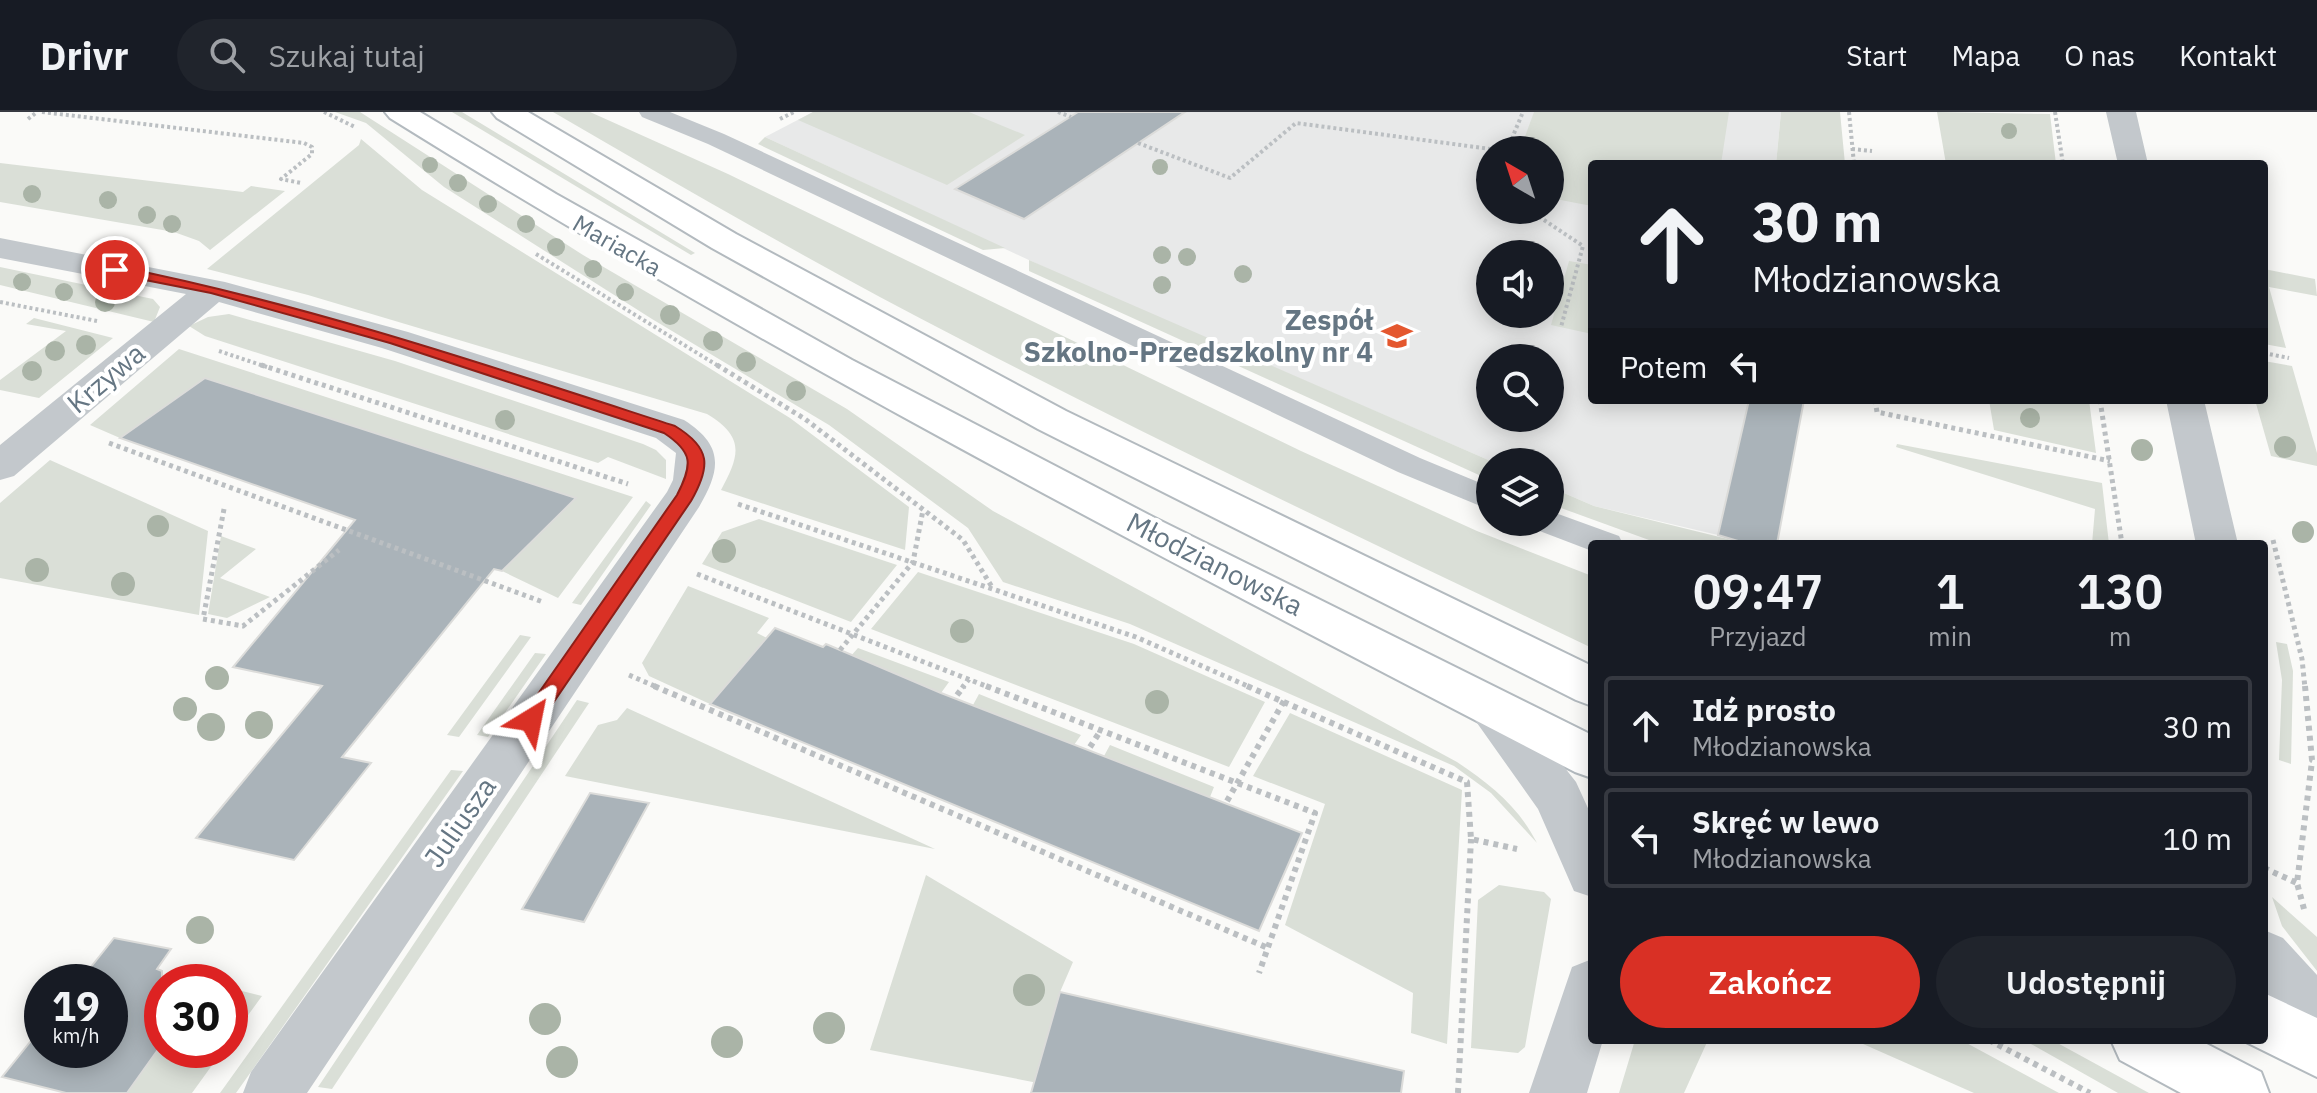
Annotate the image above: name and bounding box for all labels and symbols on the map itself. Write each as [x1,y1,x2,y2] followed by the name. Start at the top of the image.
[1476,136,1564,224] north arrow
[567,207,668,283] street label: Mariacka
[81,236,149,304] pin
[1024,301,1374,370] place label: Zespół Szkolno-Przedszkolny nr 4
[1380,319,1414,353] school or university icon: Zespół Szkolno-Przedszkolny nr 4
[59,334,152,421] street label: Krzywa
[1121,503,1310,624] street label: Młodzianowska
[489,678,573,762] position arrow
[415,769,504,874] street label: Juliusza
[144,964,248,1068] speed limit sign: 30

